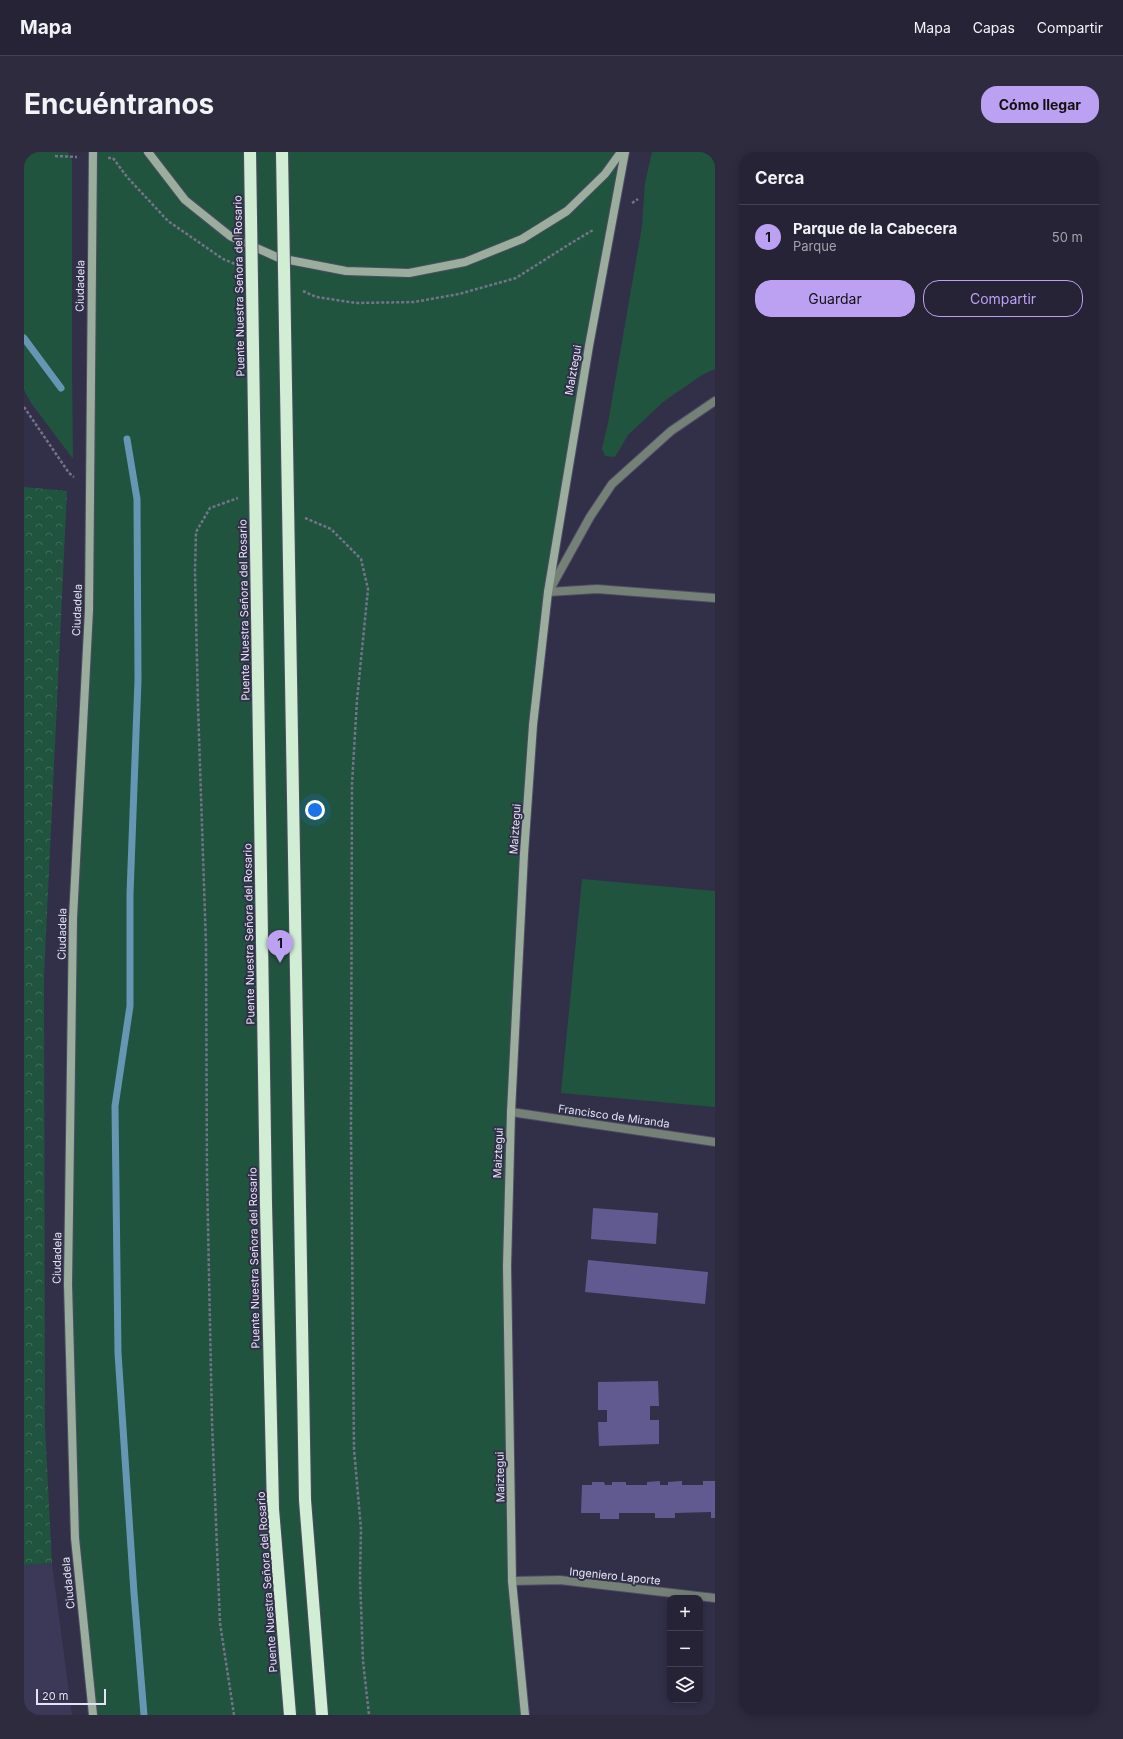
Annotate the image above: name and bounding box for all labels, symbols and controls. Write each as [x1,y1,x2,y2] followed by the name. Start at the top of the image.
[20,16,72,39] text: Mapa
[914,19,951,36] text: Mapa
[973,19,1015,36] text: Capas
[1037,19,1103,36] text: Compartir
[981,86,1099,123] button: Cómo llegar
[24,87,214,121] text: Encuéntranos
[755,168,804,188] text: Cerca
[230,195,248,377] street label: Puente Nuestra Señora del Rosario
[793,219,957,238] text: Parque de la Cabecera
[765,229,771,245] text: 1
[1052,229,1083,245] text: 50 m
[793,238,837,254] text: Parque
[73,260,87,312] street label: Ciudadela
[755,280,915,317] button: Guardar
[923,280,1083,317] button: Compartir
[562,344,584,396] street label: Maiztegui
[235,519,253,701] street label: Puente Nuestra Señora del Rosario
[69,584,85,636] street label: Ciudadela
[305,800,325,820] your location
[506,803,524,855] street label: Maiztegui
[240,843,258,1025] street label: Puente Nuestra Señora del Rosario
[55,908,69,960] street label: Ciudadela
[267,930,293,963] pin: 1
[557,1101,671,1131] street label: Francisco de Miranda
[490,1127,506,1179] street label: Maiztegui
[245,1167,263,1349] street label: Puente Nuestra Señora del Rosario
[50,1232,64,1284] street label: Ciudadela
[493,1452,507,1502] street label: Maiztegui
[254,1491,280,1673] street label: Puente Nuestra Señora del Rosario
[58,1556,78,1610] street label: Ciudadela
[569,1564,661,1588] street label: Ingeniero Laporte
[667,1595,703,1703] map controls
[667,1595,703,1631] button: +
[667,1631,703,1667] button: −
[667,1667,703,1703] button: layers
[36,1687,106,1706] scale bar
[42,1689,68,1703] text: 20 m

